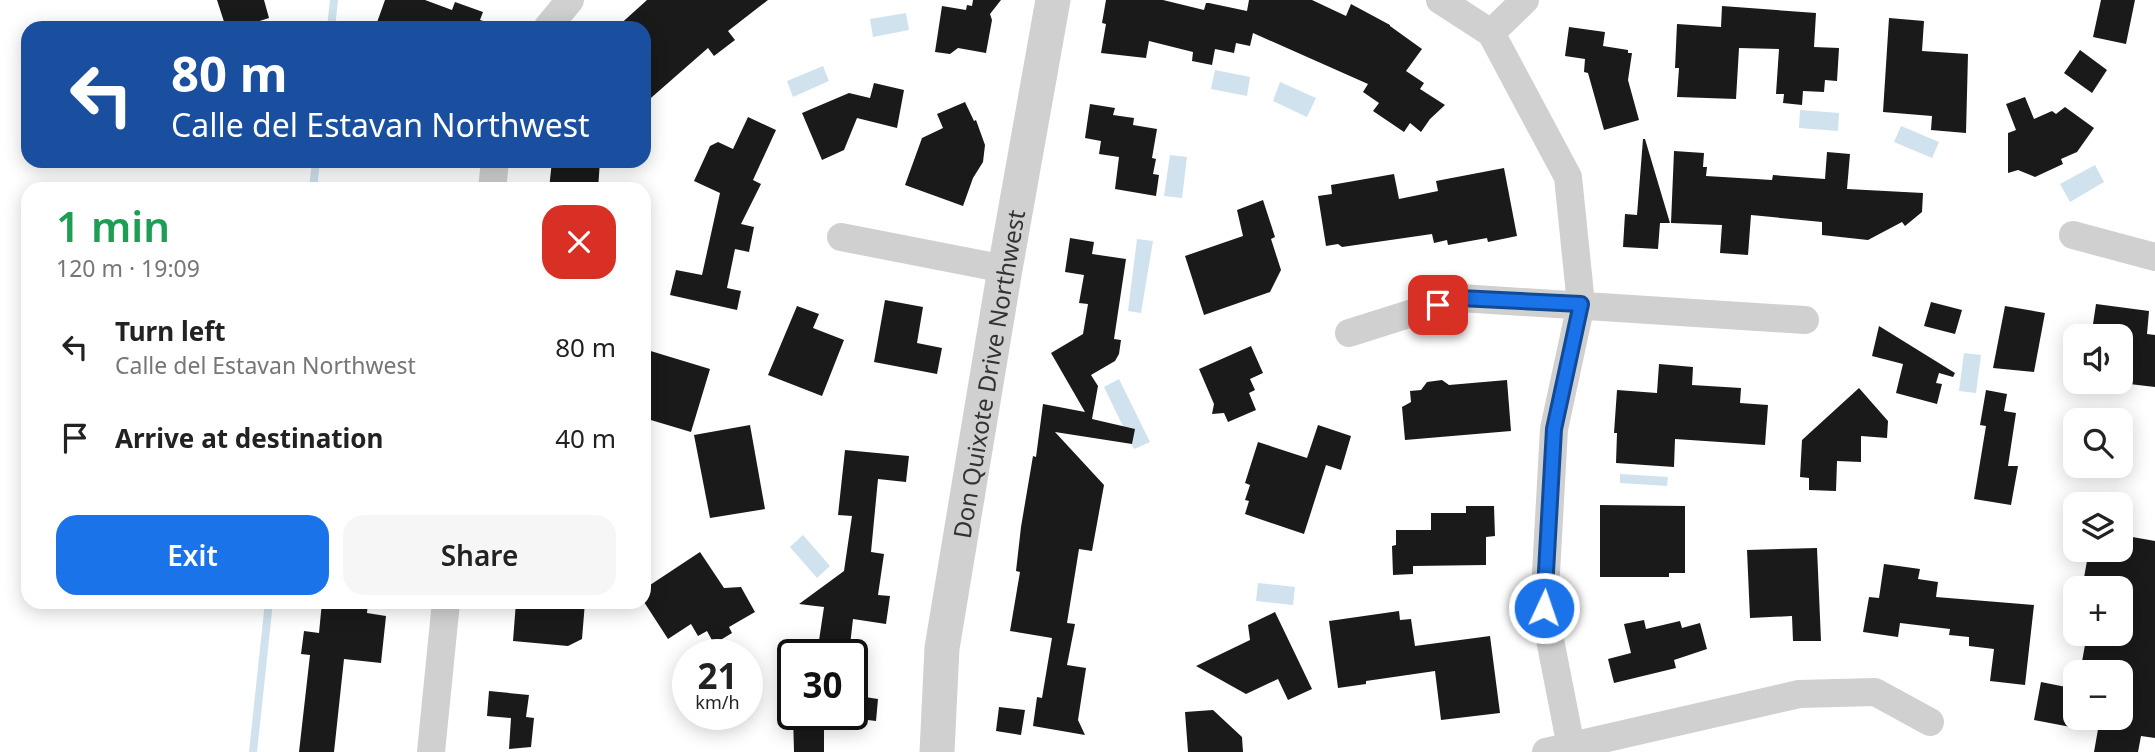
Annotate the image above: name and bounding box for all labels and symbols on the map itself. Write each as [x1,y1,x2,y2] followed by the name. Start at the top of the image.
[944,207,1032,541] street label: Don Quixote Drive Northwest
[1408,275,1468,335] pin
[1507,571,1581,645] position arrow
[777,639,868,730] speed limit sign: 30

